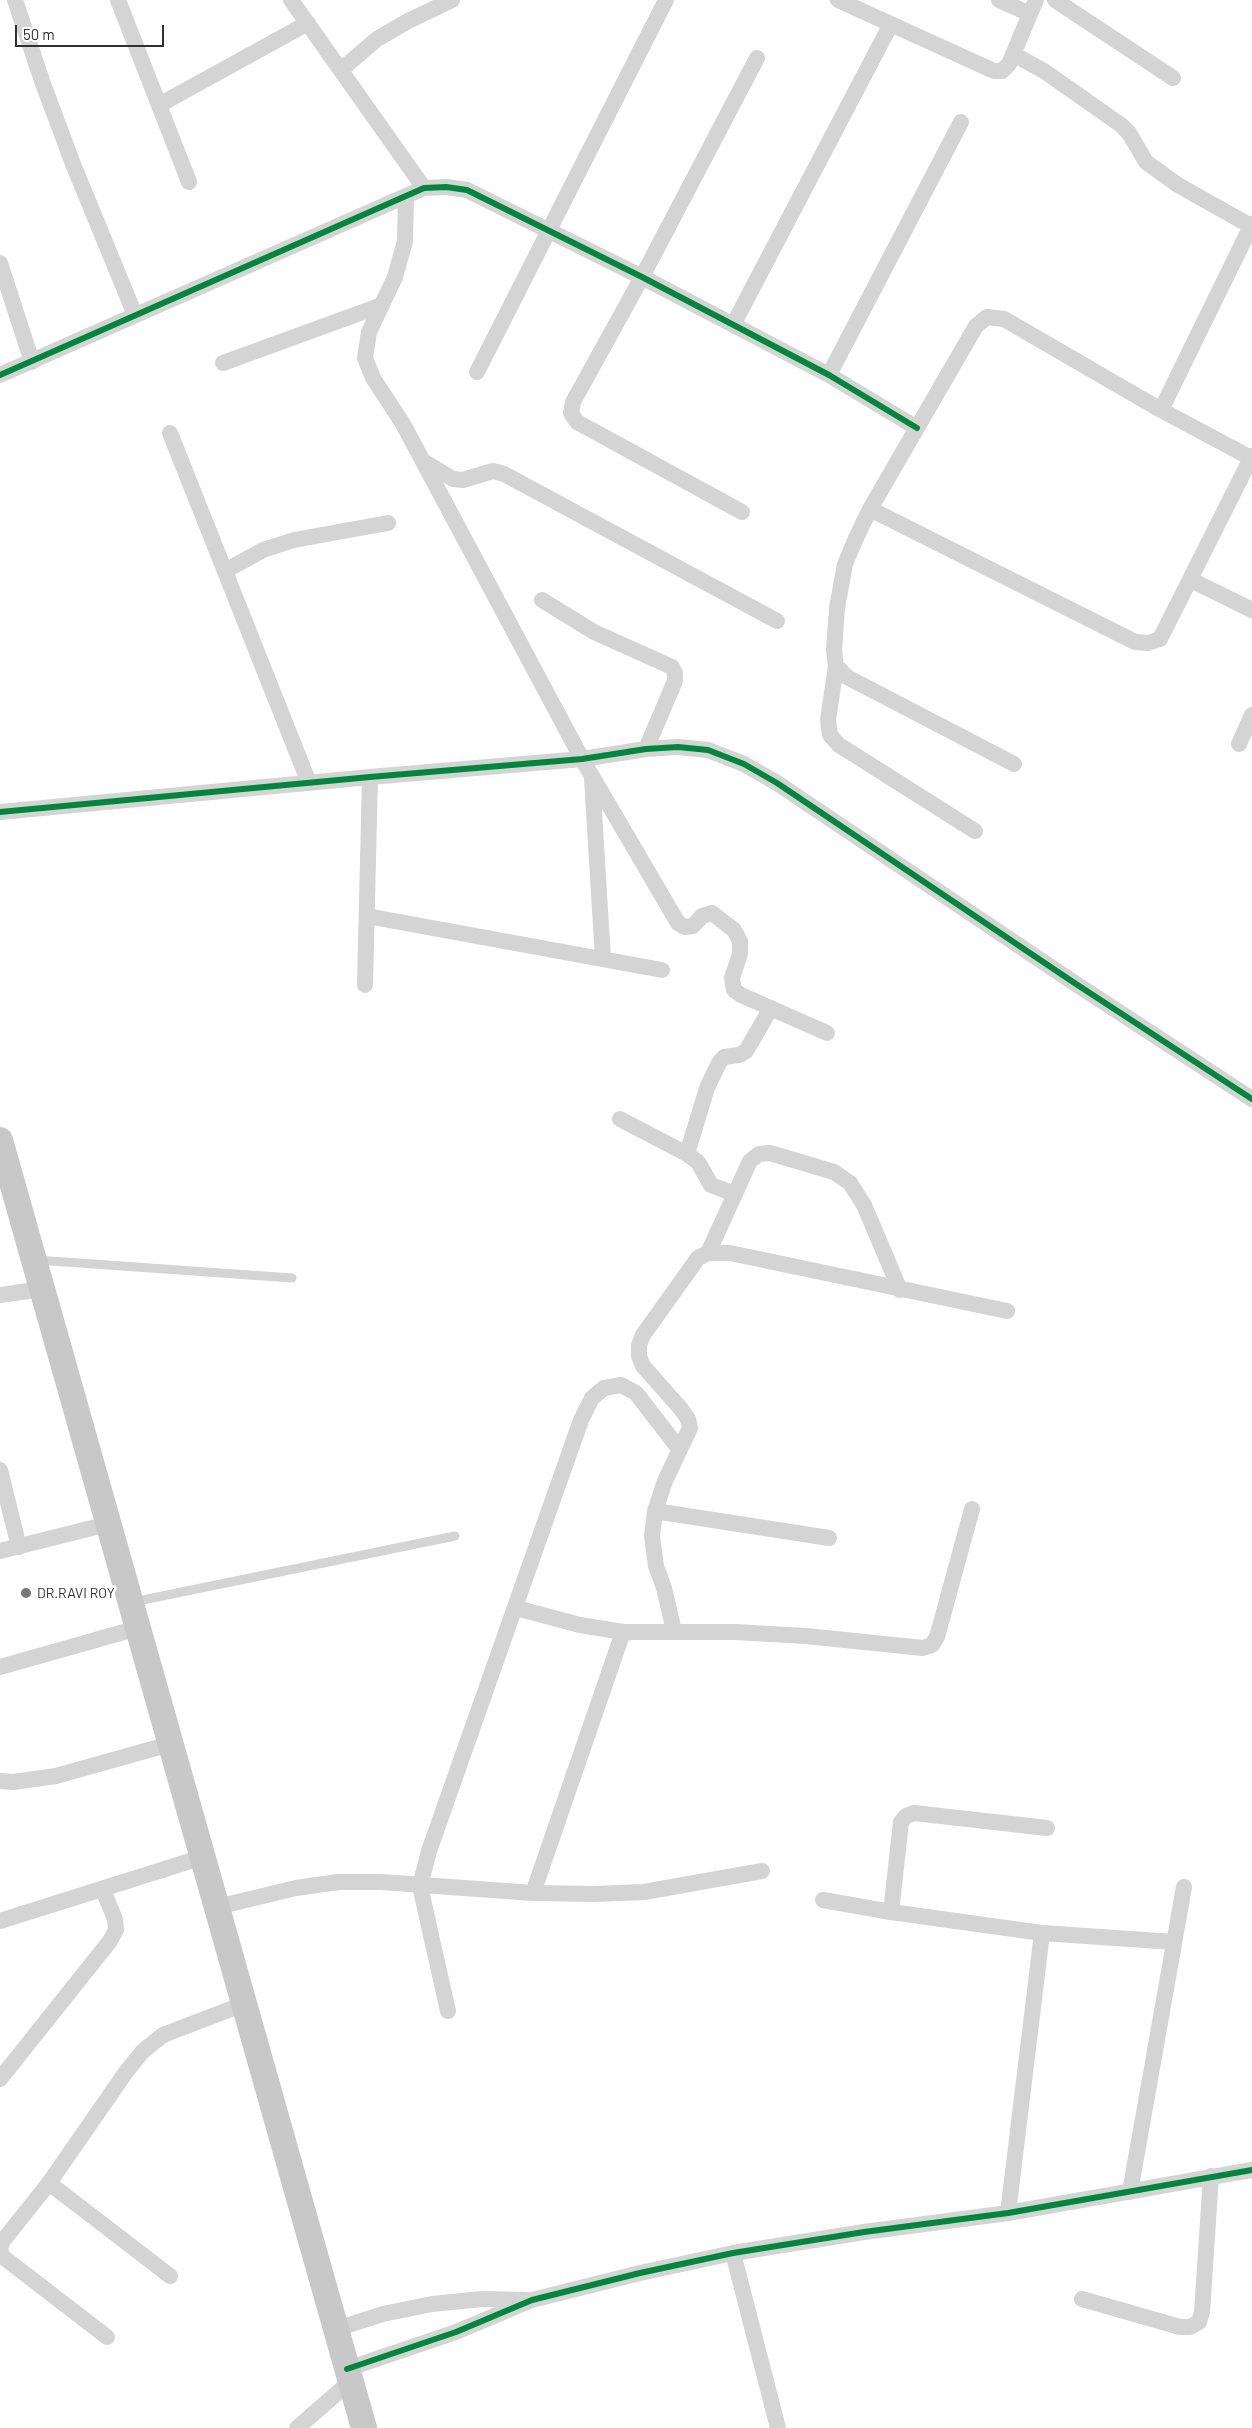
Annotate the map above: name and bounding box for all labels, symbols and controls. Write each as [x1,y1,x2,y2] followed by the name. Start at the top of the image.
[18,15,166,47] scale bar
[23,25,55,43] text: 50 m
[37,1585,115,1601] place label: DR.RAVI ROY
[19,1586,33,1600] marker: DR.RAVI ROY

